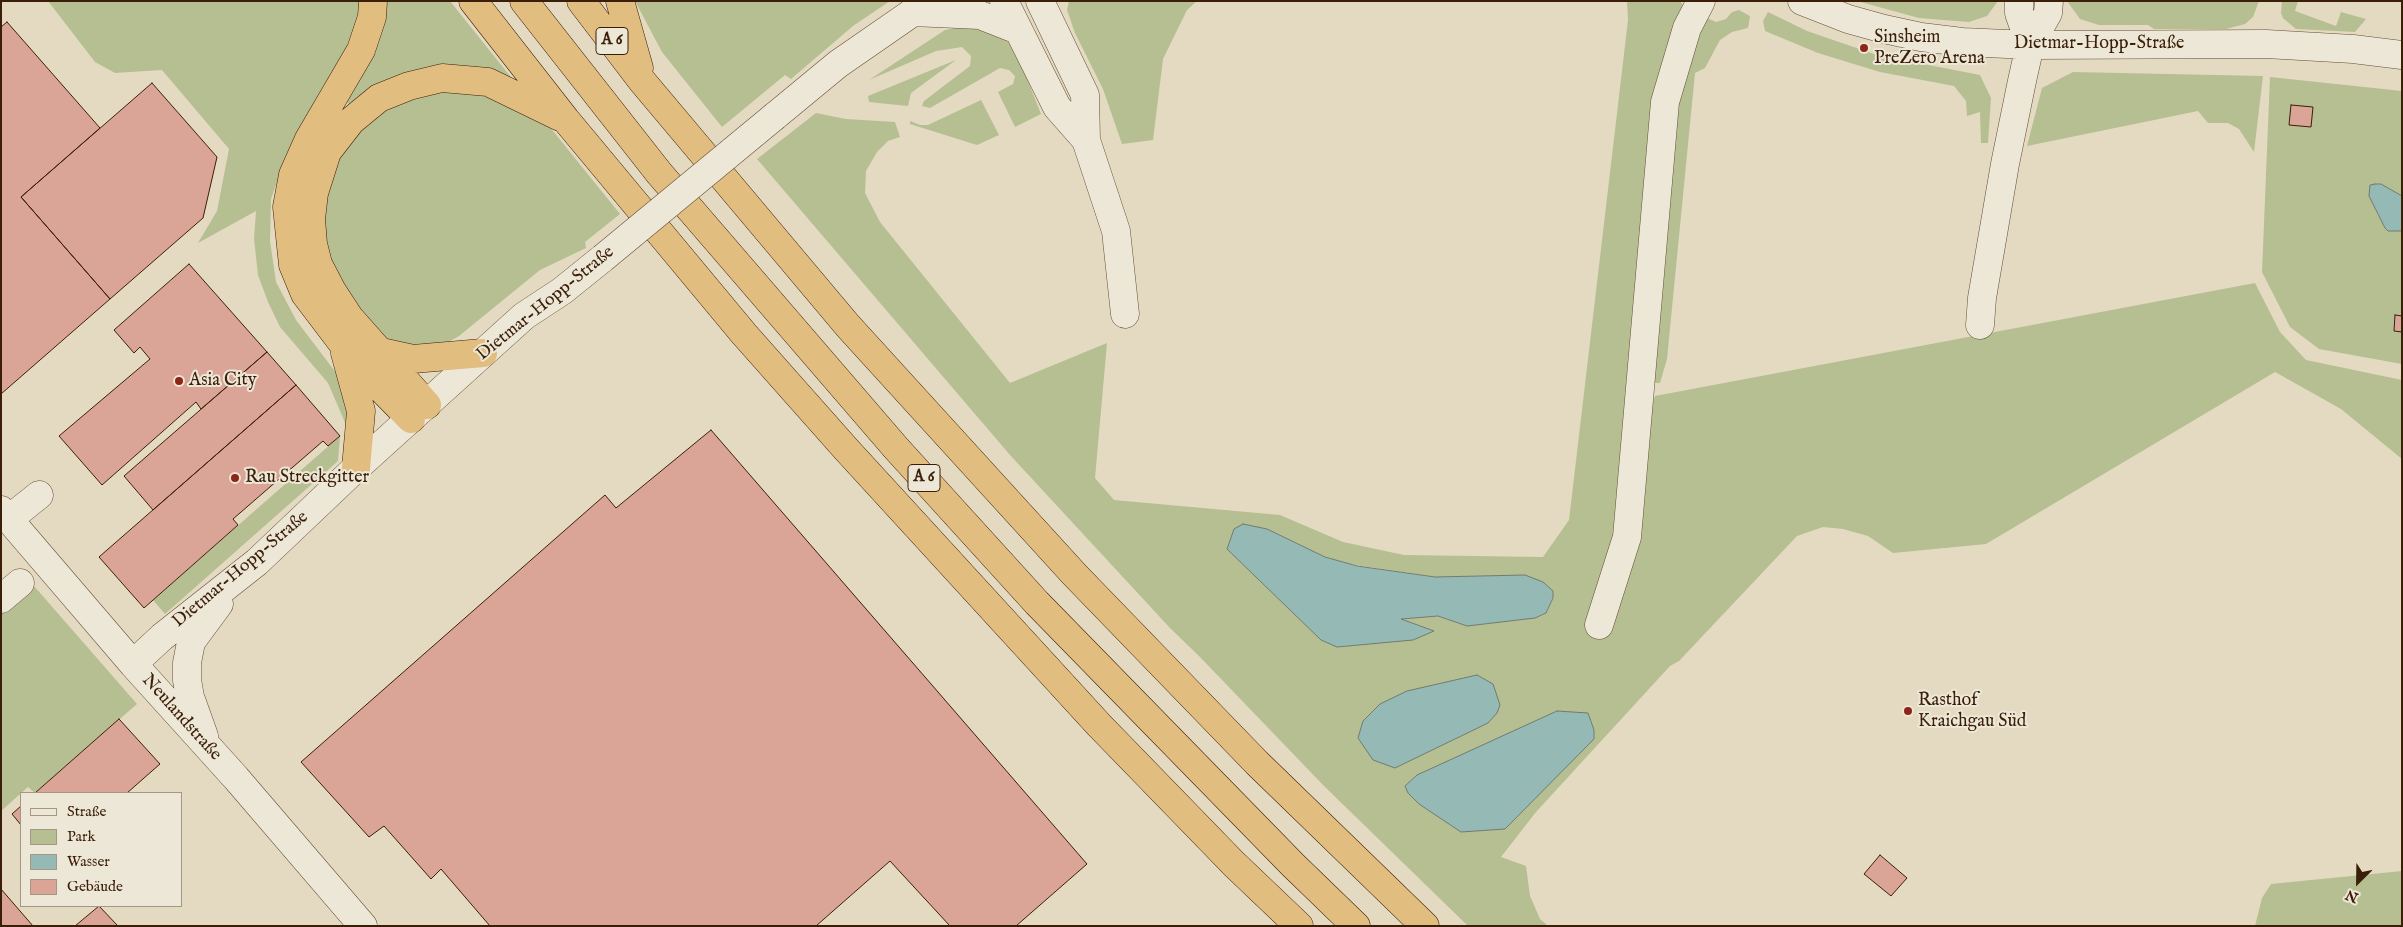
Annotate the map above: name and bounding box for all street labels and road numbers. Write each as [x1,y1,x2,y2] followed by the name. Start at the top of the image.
[596,27,628,54] road number: A 6
[2014,33,2184,55] street label: Dietmar-Hopp-Straße
[473,242,619,366] street label: Dietmar-Hopp-Straße
[908,464,940,492] road number: A 6
[169,507,313,633] street label: Dietmar-Hopp-Straße
[136,670,226,766] street label: Neulandstraße

